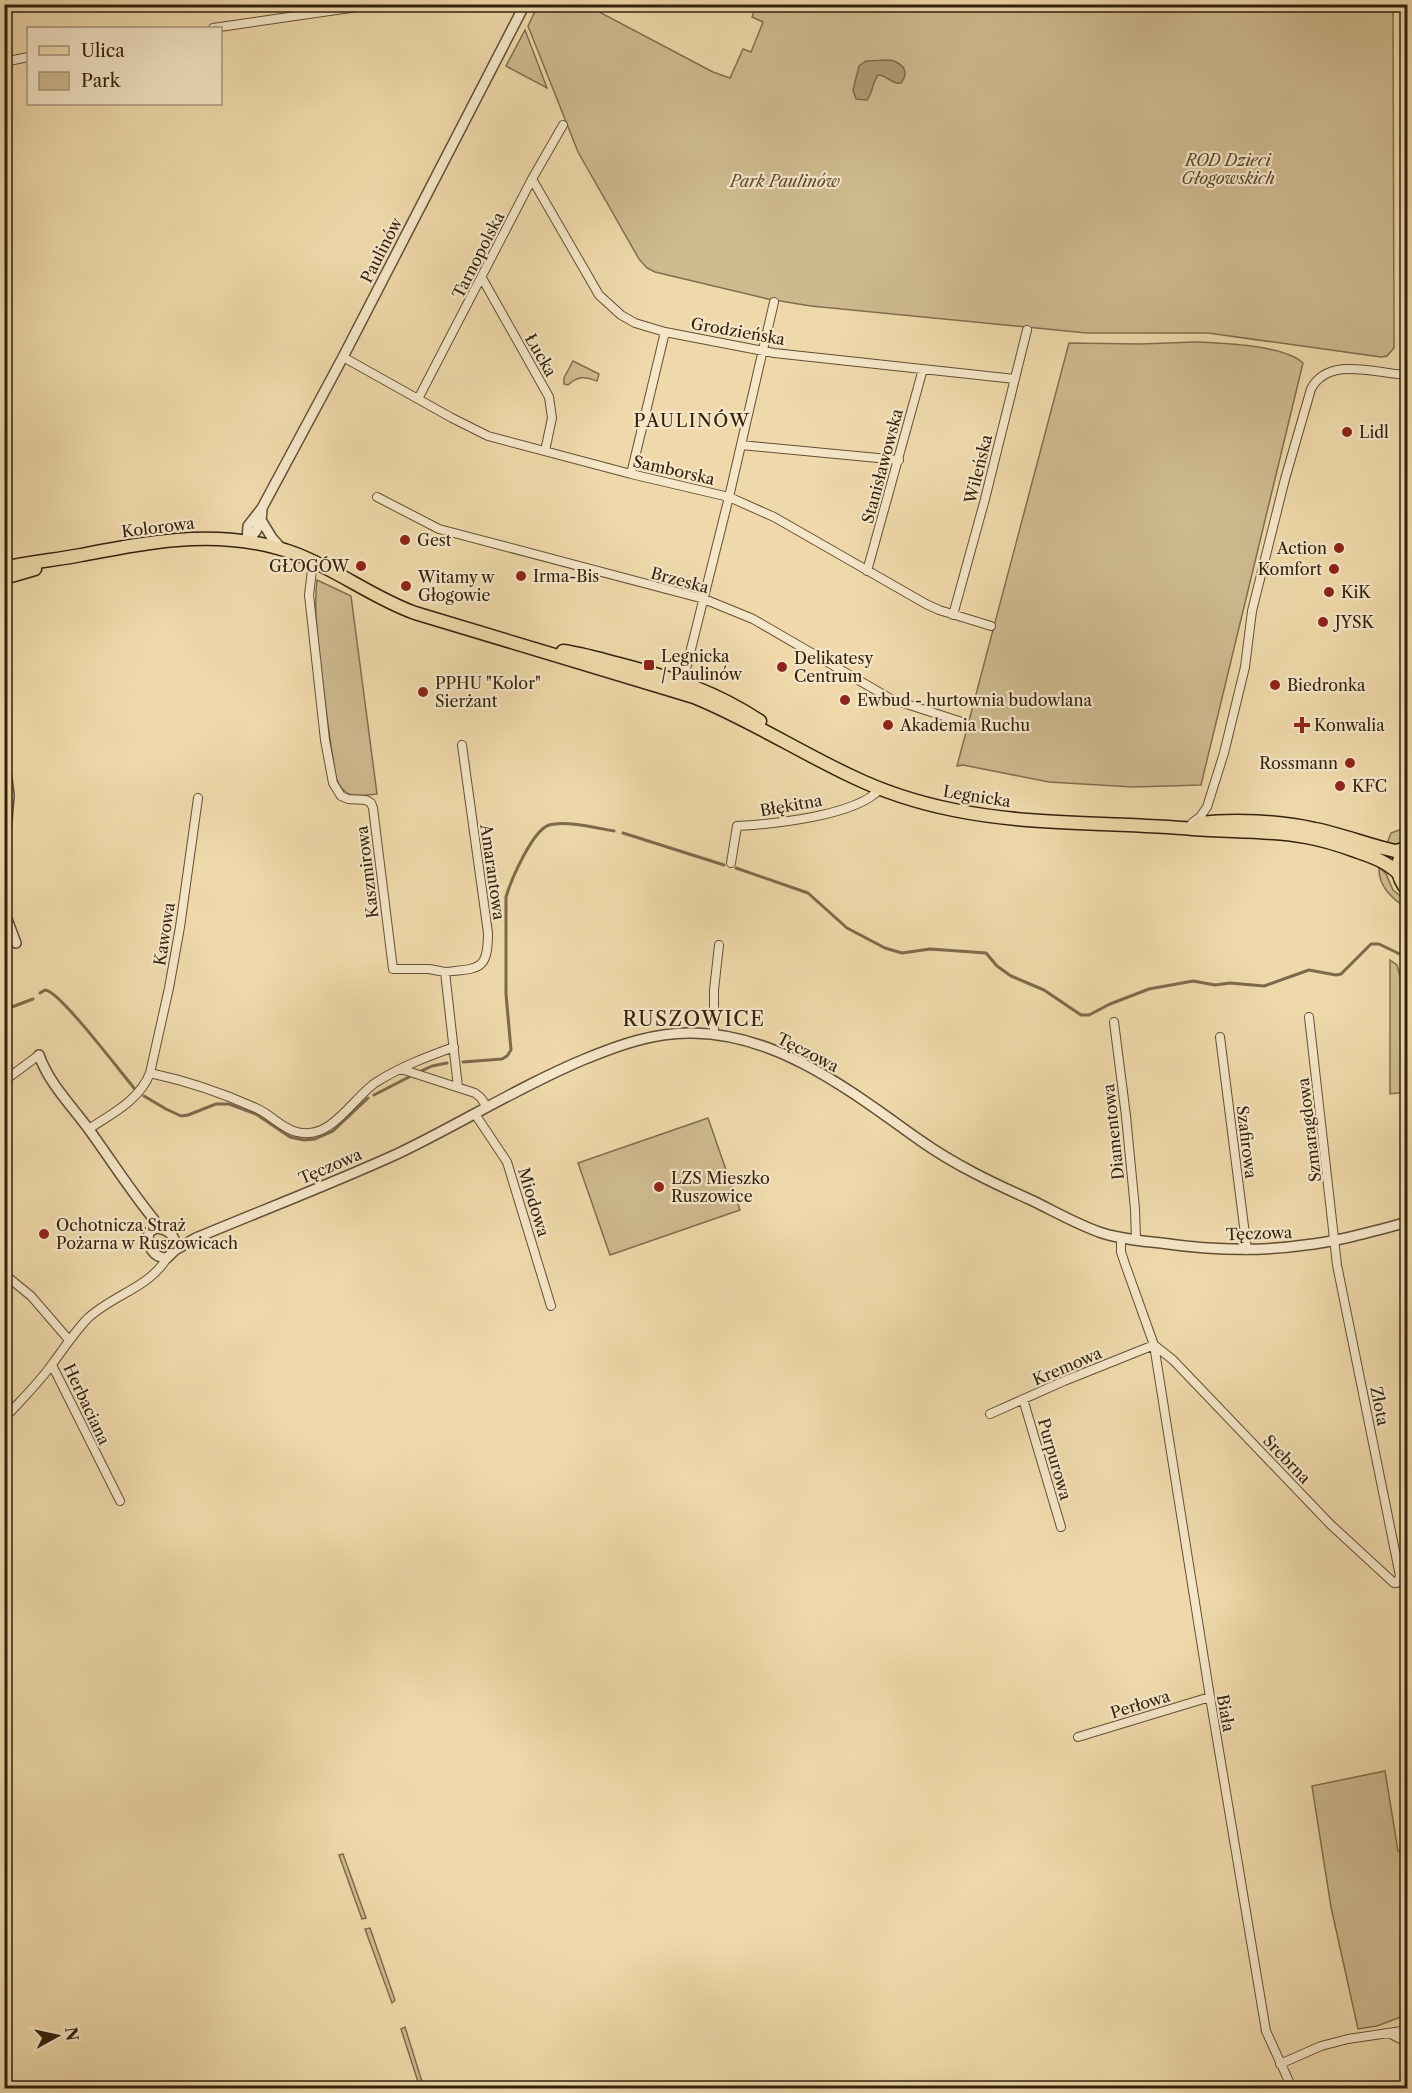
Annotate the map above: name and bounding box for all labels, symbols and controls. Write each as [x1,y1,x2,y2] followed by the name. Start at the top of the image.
[27,27,222,105] legend
[81,40,125,62] text: Ulica
[81,70,122,92] text: Park
[1181,150,1275,188] park label: ROD Dzieci Głogowskich
[728,171,840,191] park label: Park Paulinów
[448,208,509,302] street label: Tarnopolska
[356,213,406,286] street label: Paulinów
[689,313,787,349] street label: Grodzieńska
[521,330,561,380] street label: Łucka
[857,406,907,526] street label: Stanisławowska
[634,409,750,432] district label: PAULINÓW
[1359,422,1389,442] place label: Lidl
[1340,425,1354,439] marker: Lidl
[960,432,996,506] street label: Wileńska
[631,451,717,489] street label: Samborska
[120,513,196,541] street label: Kolorowa
[417,530,452,550] place label: Gest
[398,533,412,547] marker: Gest
[1276,538,1327,558] place label: Action
[1332,541,1346,555] marker: Action
[269,556,349,576] place label: GŁOGÓW
[354,559,368,573] marker: GŁOGÓW
[1258,559,1322,579] place label: Komfort
[1327,562,1341,576] marker: Komfort
[649,563,712,597] street label: Brzeska
[533,566,599,586] place label: Irma-Bis
[417,567,495,605] place label: Witamy w Głogowie
[514,569,528,583] marker: Irma-Bis
[399,579,413,593] marker: Witamy w Głogowie
[1341,582,1371,602] place label: KiK
[1322,585,1336,599] marker: KiK
[1332,612,1374,632] place label: JYSK
[1316,615,1330,629] marker: JYSK
[661,646,743,684] place label: Legnicka / Paulinów
[794,648,874,686] place label: Delikatesy Centrum
[642,658,656,672] marker: Legnicka / Paulinów
[775,660,789,674] marker: Delikatesy Centrum
[435,673,541,711] place label: PPHU "Kolor" Sierżant
[1287,675,1366,695] place label: Biedronka
[1268,678,1282,692] marker: Biedronka
[416,685,430,699] marker: PPHU "Kolor" Sierżant
[857,690,1093,710] place label: Ewbud - hurtownia budowlana
[838,693,852,707] marker: Ewbud - hurtownia budowlana
[899,715,1030,735] place label: Akademia Ruchu
[1314,715,1385,735] place label: Konwalia
[881,718,895,732] marker: Akademia Ruchu
[1295,718,1309,732] marker: Konwalia
[1259,753,1338,773] place label: Rossmann
[1343,756,1357,770] marker: Rossmann
[1352,776,1387,796] place label: KFC
[1333,779,1347,793] marker: KFC
[942,781,1013,811] street label: Legnicka
[758,790,824,820] street label: Błękitna
[476,822,510,922] street label: Amarantowa
[351,824,383,919] street label: Kaszmirowa
[149,900,179,967] street label: Kawowa
[622,1007,766,1031] district label: RUSZOWICE
[774,1028,843,1076] street label: Tęczowa
[1293,1076,1325,1183] street label: Szmaragdowa
[1098,1082,1128,1181] street label: Diamentowa
[1233,1104,1261,1180] street label: Szafirowa
[295,1144,365,1188] street label: Tęczowa
[514,1165,554,1239] street label: Miodowa
[671,1168,770,1206] place label: LZS Mieszko Ruszowice
[652,1180,666,1194] marker: LZS Mieszko Ruszowice
[56,1215,238,1253] place label: Ochotnicza Straż Pożarna w Ruszowicach
[1225,1222,1293,1244] street label: Tęczowa
[37,1227,51,1241] marker: Ochotnicza Straż Pożarna w Ruszowicach
[1029,1342,1105,1390] street label: Kremowa
[59,1360,115,1448] street label: Herbaciana
[1366,1385,1394,1428] street label: Złota
[1034,1416,1076,1503] street label: Purpurowa
[1259,1431,1315,1488] street label: Srebrna
[1108,1685,1173,1723] street label: Perłowa
[1213,1693,1239,1734] street label: Biała
[27,2006,87,2066] north arrow
[61,2026,83,2042] text: N

